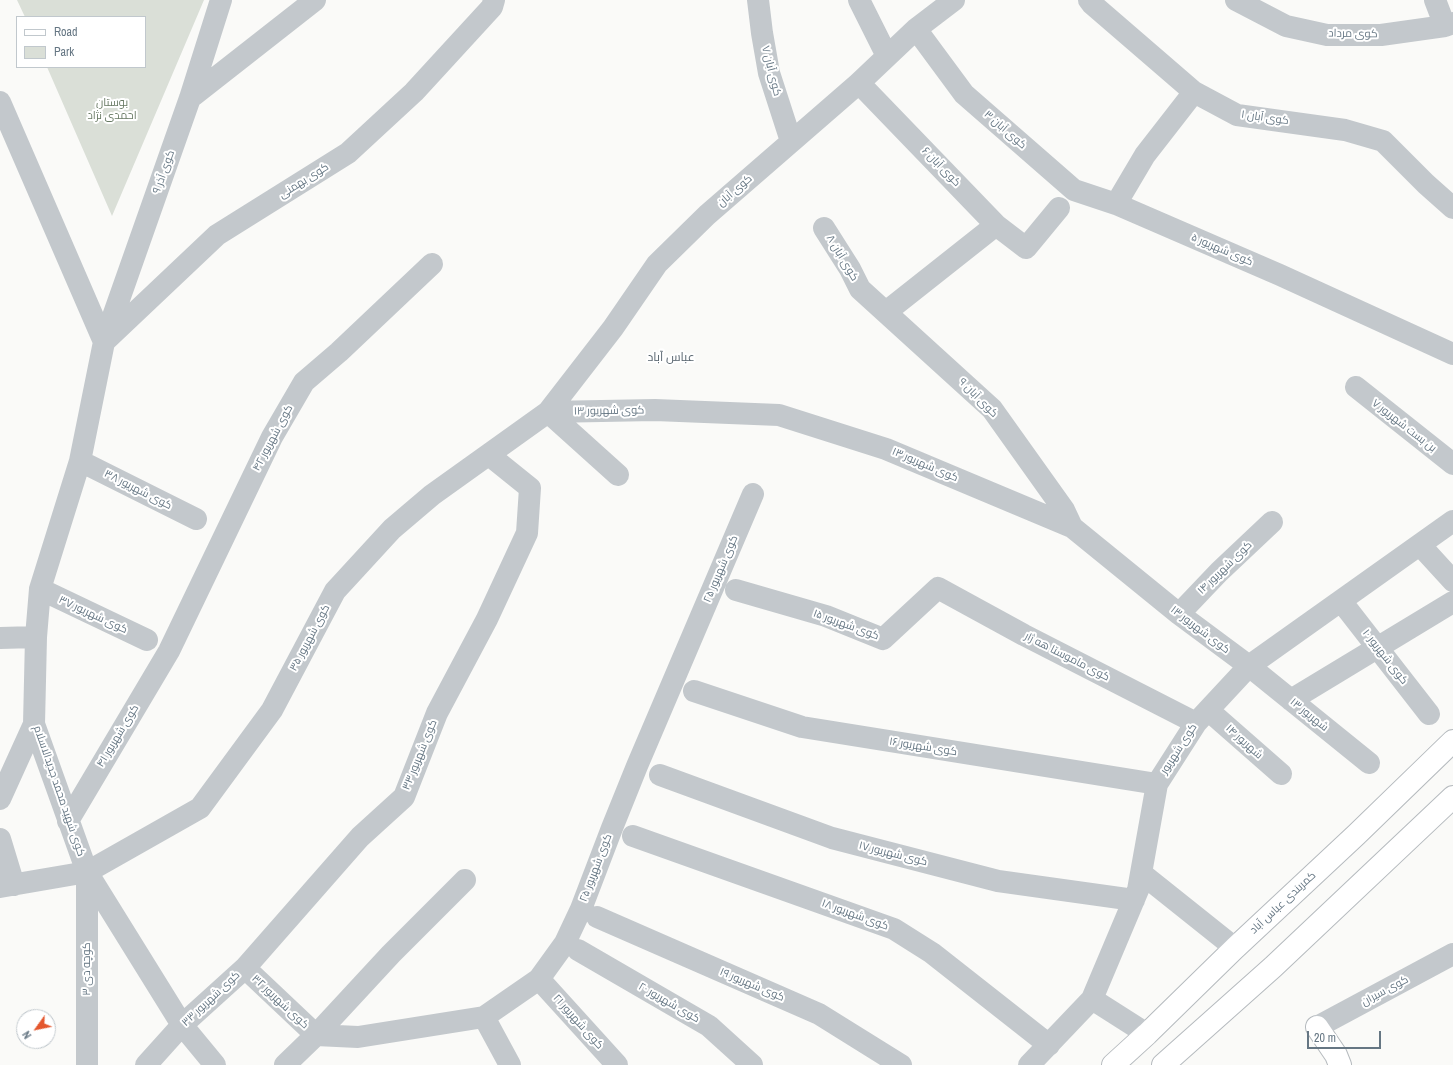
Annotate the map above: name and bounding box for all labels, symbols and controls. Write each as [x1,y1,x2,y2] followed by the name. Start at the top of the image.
[16,16,146,68] legend
[54,24,78,40] text: Road
[1328,27,1378,41] street label: کوی مرداد
[54,44,74,60] text: Park
[758,44,784,98] street label: کوی آبان ۷
[87,96,137,122] park label: بوستان احمدی نژاد
[981,108,1029,152] street label: کوی آبان ۳
[1240,108,1290,128] street label: کوی آبان ۱
[919,144,963,190] street label: کوی آبان ۶
[150,149,178,195] street label: کوی آذر ۹
[277,161,331,201] street label: کوی بهمنی
[715,172,755,210] street label: کوی آبان
[1189,231,1255,269] street label: کوی شهریور ۵
[823,233,861,283] street label: کوی آبان ۸
[647,351,695,365] district label: عباس آباد
[956,376,1000,420] street label: کوی آبان ۹
[1369,397,1439,455] street label: بن بست شهریور ۷
[250,403,296,473] street label: کوی شهریور ۴۲
[573,404,645,418] street label: کوی شهریور ۱۳
[890,445,960,485] street label: کوی شهریور ۱۳
[102,467,174,513] street label: کوی شهریور ۳۸
[701,533,741,605] street label: کوی شهریور ۲۵
[1195,539,1255,597] street label: کوی شهریور ۱۴
[57,593,129,637] street label: کوی شهریور ۳۷
[287,603,333,673] street label: کوی شهریور ۳۵
[1168,603,1232,657] street label: کوی شهریور ۱۳
[811,607,881,643] street label: کوی شهریور ۱۵
[1359,627,1411,687] street label: کوی شهریور ۱۰
[1022,630,1112,684] street label: کوی ماموستا هه ژار
[1287,696,1331,734] street label: شهریور ۱۳
[94,702,142,770] street label: کوی شهریور ۴۱
[400,718,440,792] street label: کوی شهریور ۳۳
[1158,721,1200,777] street label: کوی شهریور
[1223,722,1265,762] street label: شهریور ۱۴
[30,724,88,858] street label: کوی شهید محمد جدیدالاسلام
[888,735,958,759] street label: کوی شهریور ۱۶
[577,832,615,904] street label: کوی شهریور ۲۵
[857,839,929,869] street label: کوی شهریور ۱۷
[1247,869,1319,937] street label: کمربندی عباس آباد
[820,897,890,933] street label: کوی شهریور ۱۸
[80,942,94,996] street label: کوچه دی ۳
[718,965,786,1005] street label: کوی شهریور ۱۹
[179,969,243,1029] street label: کوی شهریور ۳۳
[249,972,311,1032] street label: کوی شهریور ۳۲
[1359,973,1411,1009] street label: کوی سیران
[636,980,702,1026] street label: کوی شهریور ۲۰
[550,992,606,1052] street label: کوی شهریور ۲۱
[16,1009,56,1049] north arrow
[1309,1023,1383,1049] scale bar
[19,1028,34,1042] text: N
[1314,1030,1336,1046] text: 20 m

